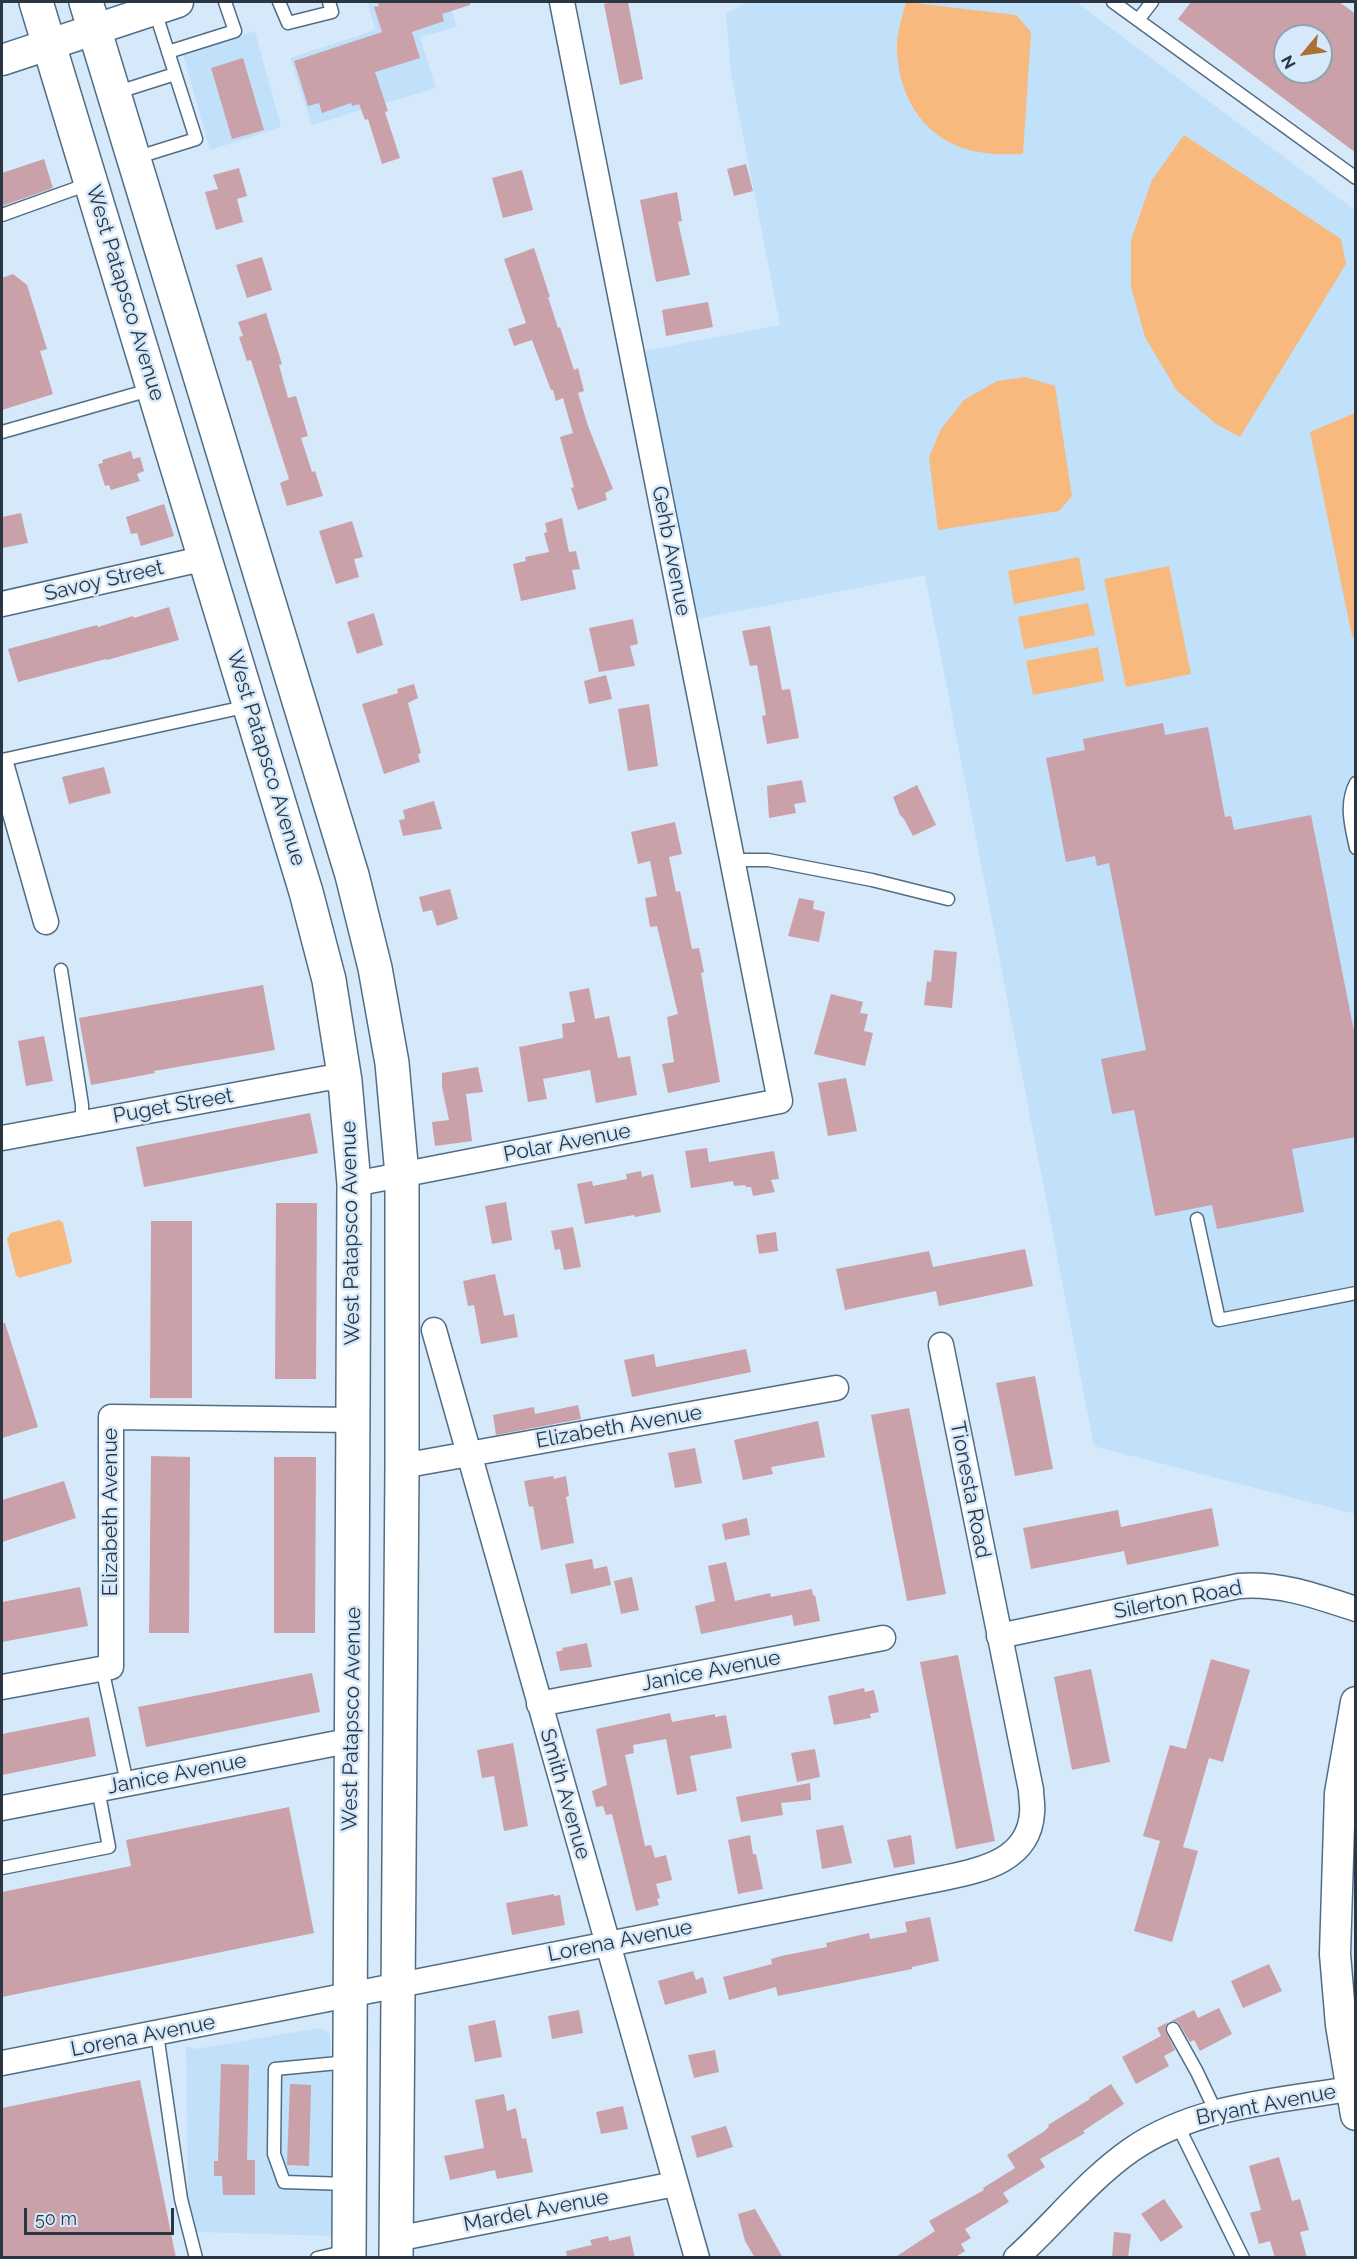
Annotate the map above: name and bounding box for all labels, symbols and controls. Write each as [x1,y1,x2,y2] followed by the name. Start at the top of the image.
[1273,24,1333,84] north arrow
[1277,52,1300,72] text: N
[80,182,170,404] street label: West Patapsco Avenue
[646,484,696,618] street label: Gehb Avenue
[42,555,166,607] street label: Savoy Street
[221,647,311,869] street label: West Patapsco Avenue
[111,1083,235,1129] street label: Puget Street
[501,1118,633,1168] street label: Polar Avenue
[336,1121,366,1345] street label: West Patapsco Avenue
[534,1400,704,1454] street label: Elizabeth Avenue
[944,1419,996,1561] street label: Tionesta Road
[98,1428,124,1596] street label: Elizabeth Avenue
[1112,1575,1244,1625] street label: Silerton Road
[337,1607,367,1831] street label: West Patapsco Avenue
[639,1645,783,1697] street label: Janice Avenue
[534,1726,596,1862] street label: Smith Avenue
[105,1748,249,1800] street label: Janice Avenue
[546,1915,694,1967] street label: Lorena Avenue
[69,2010,217,2062] street label: Lorena Avenue
[1194,2079,1338,2131] street label: Bryant Avenue
[461,2185,611,2237] street label: Mardel Avenue
[27,2196,177,2234] scale bar
[35,2208,77,2229] text: 50 m

